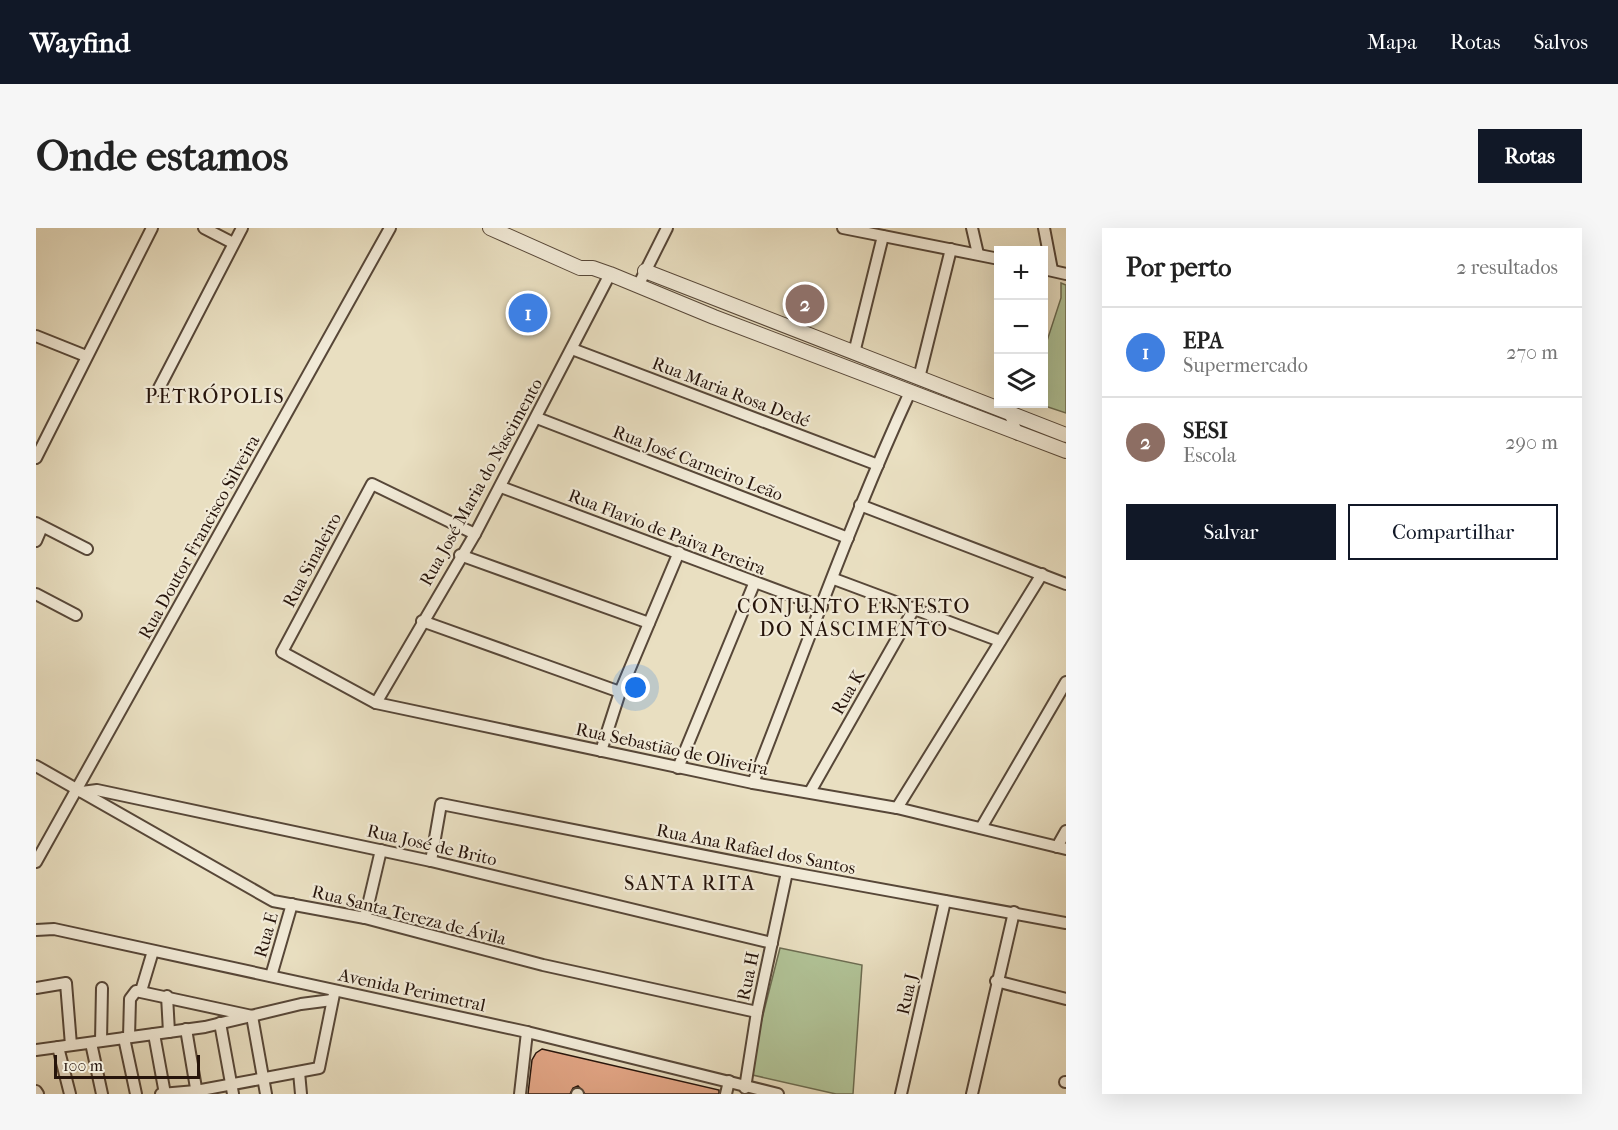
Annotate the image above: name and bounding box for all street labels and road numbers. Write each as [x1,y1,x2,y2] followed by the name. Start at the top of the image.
[649,353,813,432] street label: Rua Maria Rosa Dedé
[416,375,547,590] street label: Rua José Maria do Nascimento
[610,421,786,506] street label: Rua José Carneiro Leão
[135,431,265,643] street label: Rua Doutor Francisco Silveira
[565,485,769,580] street label: Rua Flavio de Paiva Pereira
[279,509,346,611] street label: Rua Sinaleiro
[827,665,870,718] street label: Rua K
[574,719,771,780] street label: Rua Sebastião de Oliveira
[365,820,499,871] street label: Rua José de Brito
[654,820,858,879] street label: Rua Ana Rafael dos Santos
[310,880,509,950] street label: Rua Santa Tereza de Ávila
[250,910,283,960] street label: Rua E
[733,950,764,1002] street label: Rua H
[335,964,487,1016] street label: Avenida Perimetral
[893,971,922,1017] street label: Rua J

